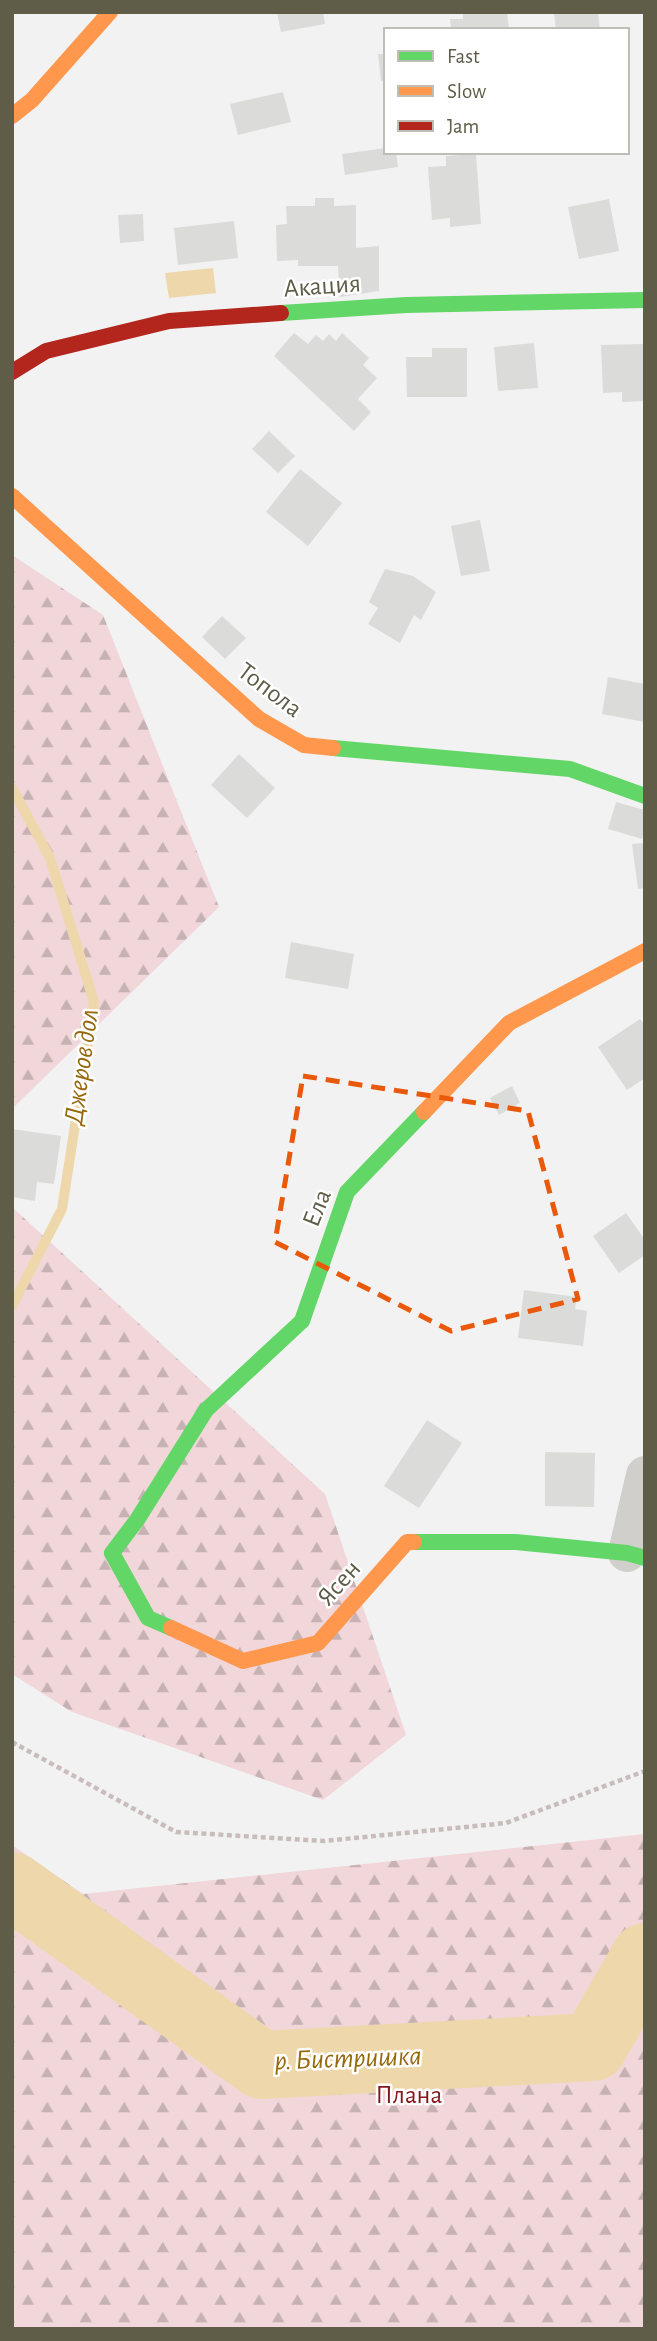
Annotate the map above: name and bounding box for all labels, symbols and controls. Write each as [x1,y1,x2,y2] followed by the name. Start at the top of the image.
[384,28,629,154] legend
[447,46,480,67] text: Fast
[447,81,486,102] text: Slow
[447,116,479,137] text: Jam
[282,270,362,302] street label: Акация
[233,658,307,722] street label: Топола
[60,1007,104,1128] water label: Джеров дол
[298,1186,336,1230] street label: Ела
[312,1555,366,1611] street label: Ясен
[274,2042,422,2076] water label: р. Бистришка
[376,2082,442,2108] park label: Плана

